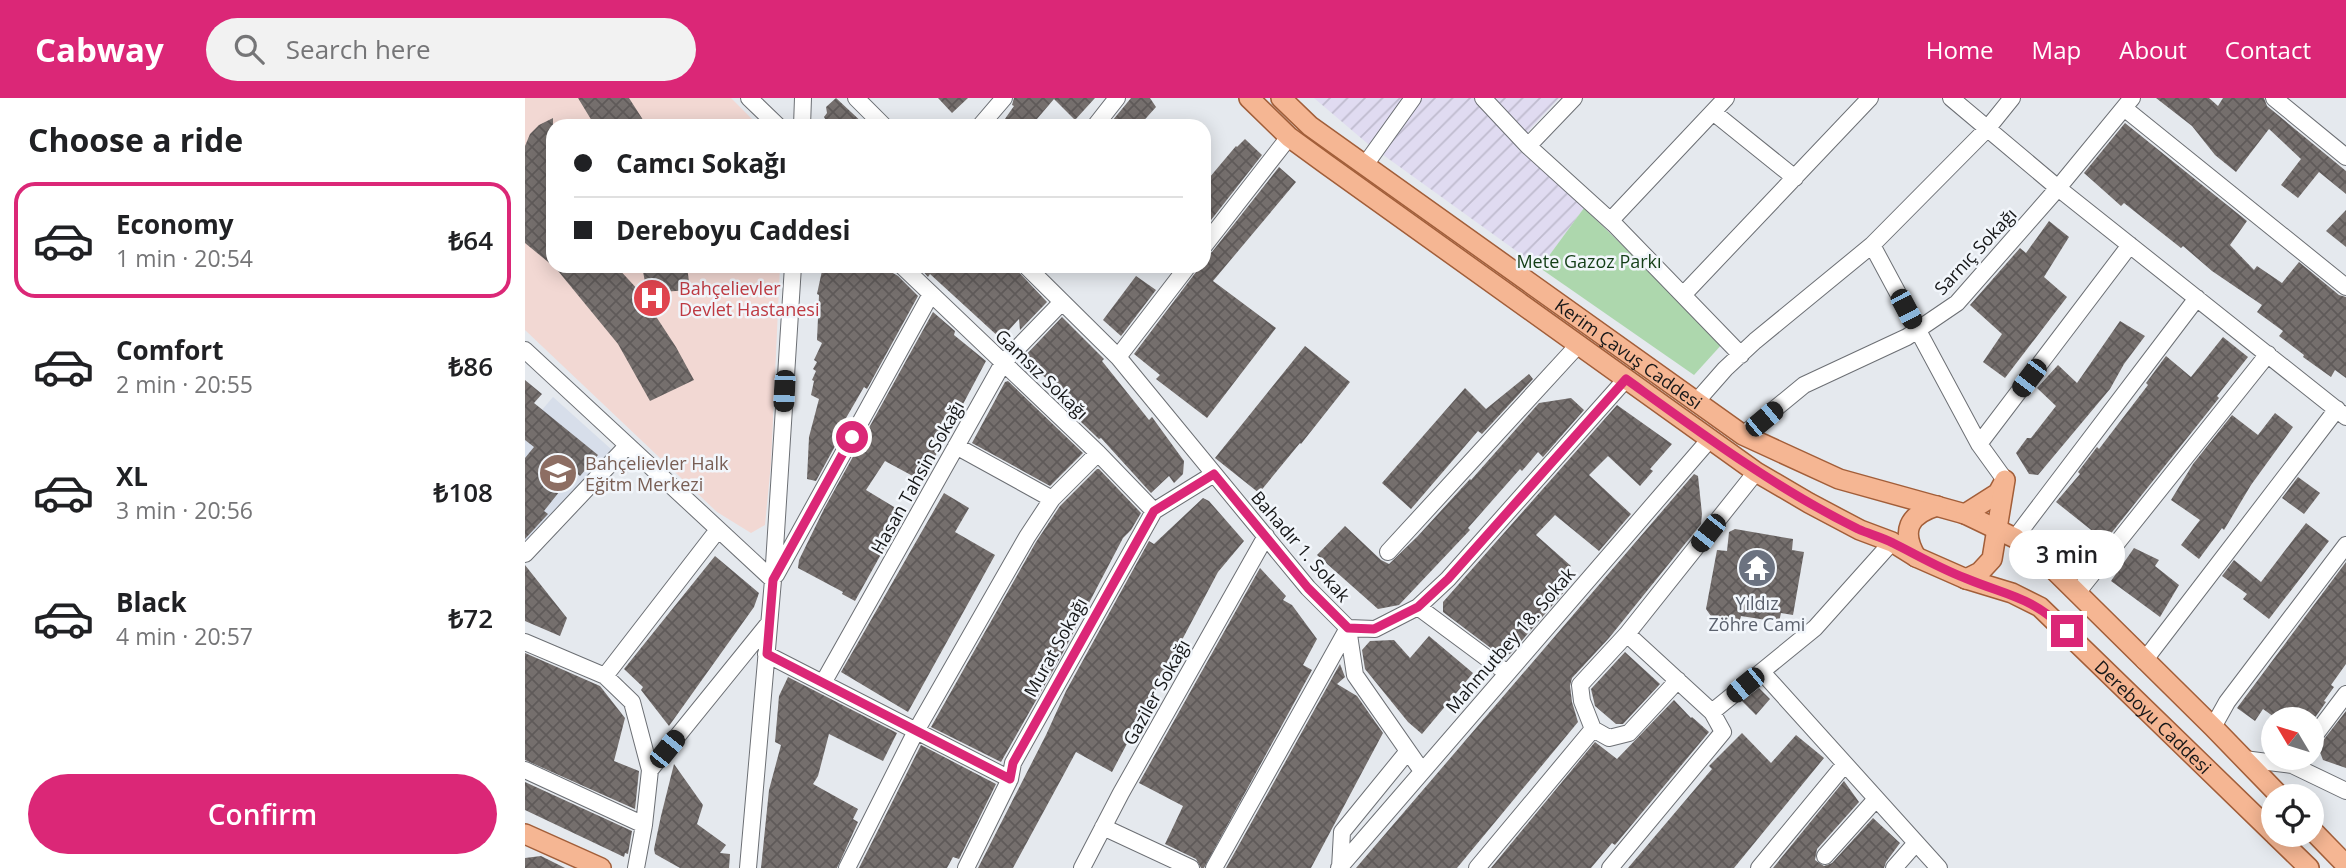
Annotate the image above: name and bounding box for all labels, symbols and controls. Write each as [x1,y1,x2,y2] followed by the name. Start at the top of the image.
[206,18,696,81] search box
[35,27,164,72] text: Cabway
[230,30,268,68] icon: search
[286,31,431,67] text: Search here
[1926,33,1994,66] text: Home
[2032,33,2081,66] text: Map
[2119,33,2187,66] text: About
[2225,33,2311,66] text: Contact
[28,118,243,161] text: Choose a ride
[616,145,787,181] text: Camcı Sokağı
[1929,202,2021,300] street label: Sarnıç Sokağı
[116,206,234,242] text: Economy
[32,209,95,272] icon: car
[616,212,850,248] text: Dereboyu Caddesi
[448,222,493,258] text: ₺64
[116,242,253,274] text: 1 min · 20:54
[1516,249,1662,273] park label: Mete Gazoz Parkı
[679,276,819,321] place label: Bahçelievler Devlet Hastanesi
[631,277,673,319] hospital icon: Bahçelievler Devlet Hastanesi
[1887,286,1926,332] car
[1550,293,1707,414] street label: Kerim Çavuş Caddesi
[990,324,1094,424] street label: Gamsız Sokağı
[116,332,223,368] text: Comfort
[32,335,95,398] icon: car
[448,348,493,384] text: ₺86
[2008,355,2051,401] car
[116,368,253,400] text: 2 min · 20:55
[773,369,796,413] car
[865,396,969,558] street label: Hasan Tahsin Sokağı
[1742,397,1787,441] car
[836,421,868,453] route start
[585,451,729,496] place label: Bahçelievler Halk Eğitm Merkezi
[537,452,579,494] school or university icon: Bahçelievler Halk Eğitm Merkezi
[116,458,148,494] text: XL
[32,461,95,524] icon: car
[434,474,493,510] text: ₺108
[1246,485,1356,607] street label: Bahadır 1. Sokak
[116,494,253,526] text: 3 min · 20:56
[1687,510,1730,556] car
[2009,530,2125,578] callout: 3 min
[2036,538,2098,570] text: 3 min
[1736,547,1778,589] temple icon: Yıldız Zöhre Cami
[1440,562,1580,718] street label: Mahmutbey 18. Sokak
[116,584,187,620] text: Black
[32,587,95,650] icon: car
[1709,591,1805,636] place label: Yıldız Zöhre Cami
[1018,593,1092,701] street label: Murat Sokağı
[448,600,493,636] text: ₺72
[2051,615,2083,647] route end
[116,620,253,652] text: 4 min · 20:57
[1117,635,1195,749] street label: Gaziler Sokağı
[2090,655,2217,779] street label: Dereboyu Caddesi
[1723,664,1768,706] car
[2261,707,2324,770] north arrow
[2261,707,2324,847] map controls
[646,726,689,772] car
[28,774,497,854] button: Confirm
[2261,784,2324,847] button: locate

